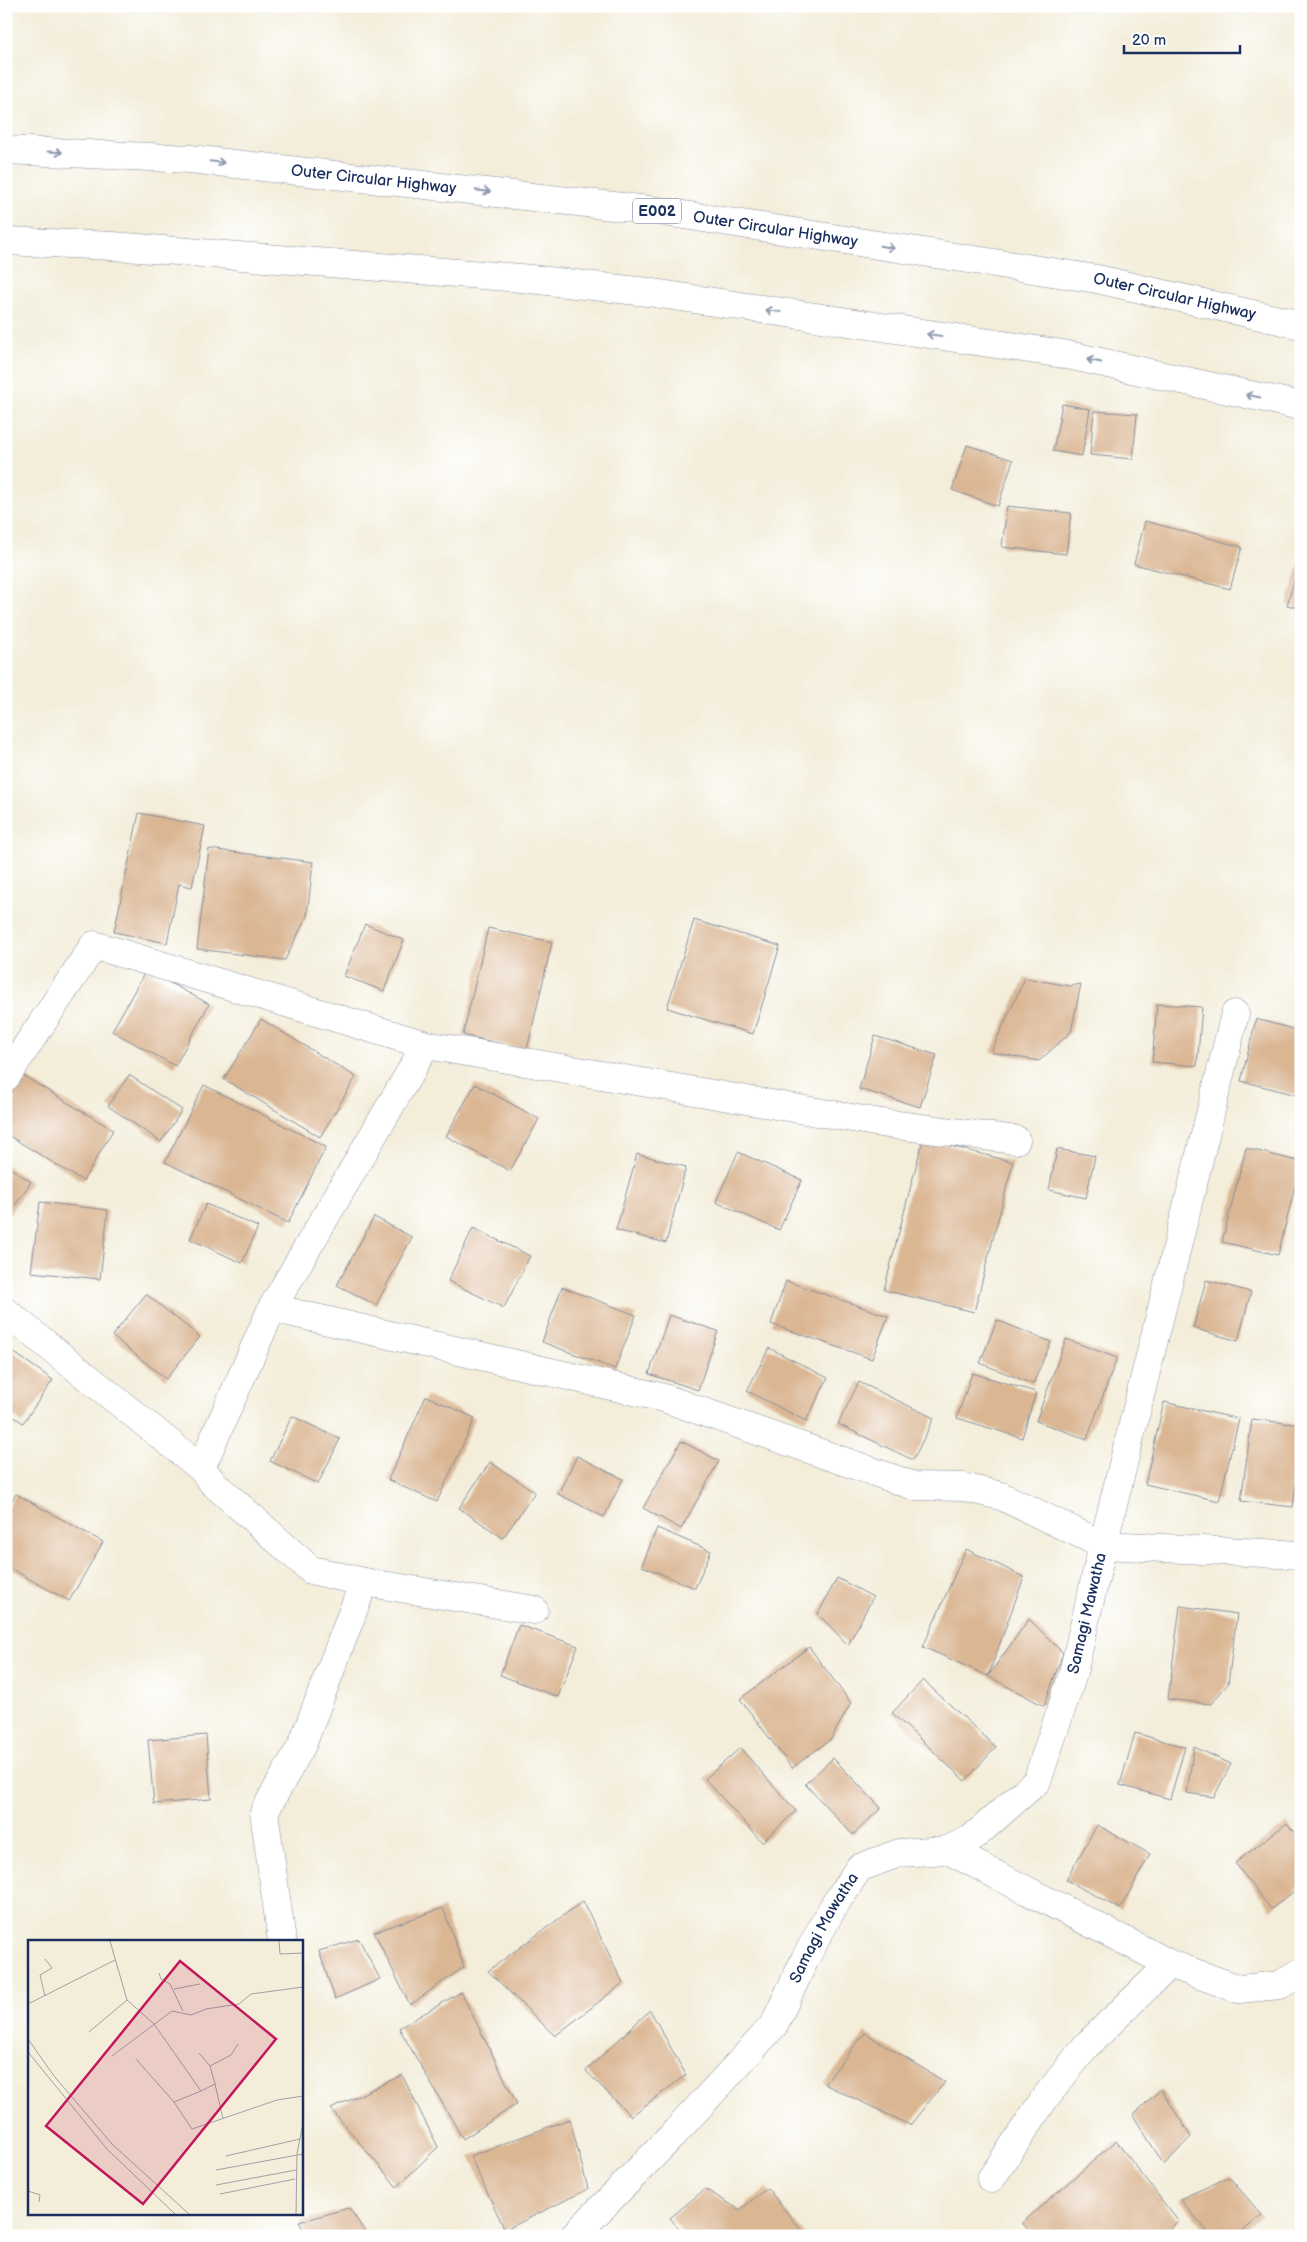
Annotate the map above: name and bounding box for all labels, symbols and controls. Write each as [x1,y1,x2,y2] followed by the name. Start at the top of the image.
[1124,22,1241,54] scale bar
[1132,31,1166,50] text: 20 m
[46,147,63,157] one-way arrow
[209,157,225,167] one-way arrow
[290,161,458,198] street label: Outer Circular Highway
[475,186,491,196] one-way arrow
[633,198,681,224] road number: E002
[692,207,860,251] street label: Outer Circular Highway
[878,242,894,252] one-way arrow
[1092,269,1259,324] street label: Outer Circular Highway
[766,306,782,316] one-way arrow
[926,330,942,340] one-way arrow
[1087,356,1103,365] one-way arrow
[1246,390,1262,400] one-way arrow
[1064,1551,1110,1676] street label: Samagi Mawatha
[786,1869,863,1986] street label: Samagi Mawatha
[28,1940,302,2214] inset map

